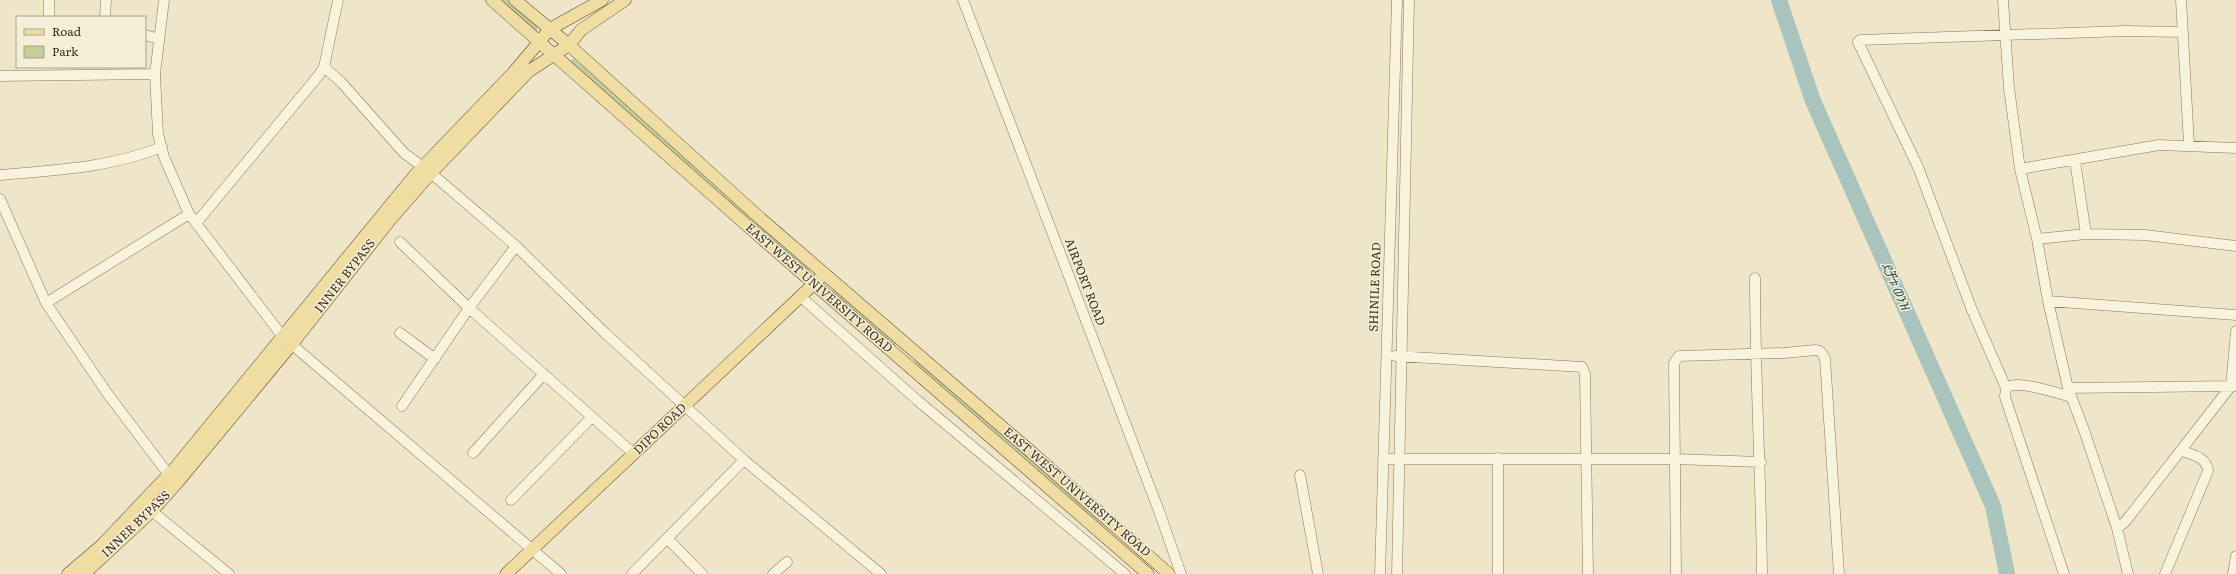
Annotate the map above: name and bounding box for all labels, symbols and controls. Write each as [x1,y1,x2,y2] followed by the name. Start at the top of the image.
[16,16,146,68] legend
[52,22,82,40] text: Road
[52,42,79,60] text: Park
[742,218,897,356] street label: EAST WEST UNIVERSITY ROAD
[310,235,379,316] street label: INNER BYPASS
[1061,235,1111,328] street label: AIRPORT ROAD
[1363,242,1385,332] street label: SHINILE ROAD
[1877,259,1916,314] water label: ደቻቱ ወንዝ
[629,398,690,458] street label: DIPO ROAD
[1000,422,1155,560] street label: EAST WEST UNIVERSITY ROAD
[97,486,174,561] street label: INNER BYPASS

